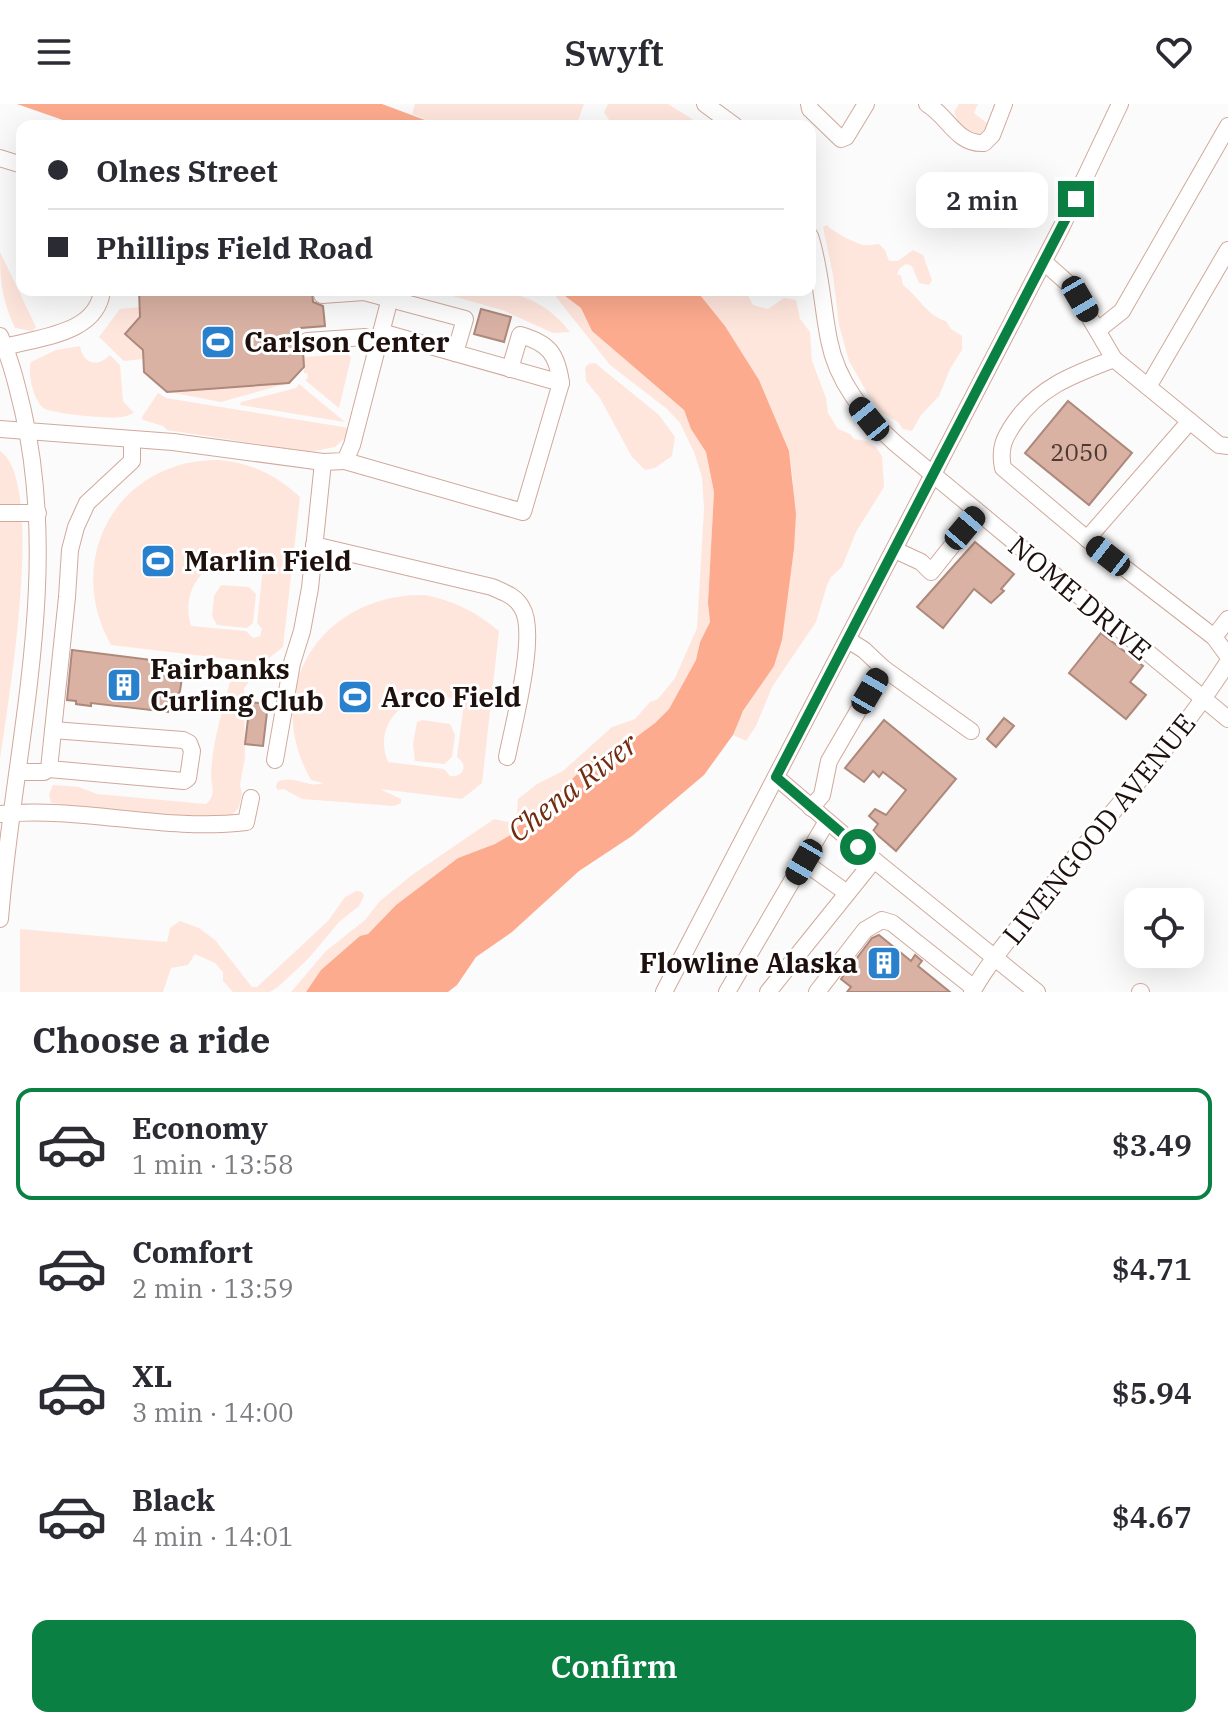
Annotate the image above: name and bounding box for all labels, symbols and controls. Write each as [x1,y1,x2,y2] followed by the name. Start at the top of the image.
[564,29,664,76] text: Swyft
[32,30,76,74] icon: menu
[1152,30,1196,74] icon: heart
[96,151,278,190] text: Olnes Street
[916,171,1048,227] callout: 2 min
[1058,181,1094,217] route end
[946,183,1018,217] text: 2 min
[96,228,373,267] text: Phillips Field Road
[1058,272,1102,326] car
[199,323,237,361] sports icon: Carlson Center
[244,323,450,360] place label: Carlson Center
[845,393,893,445] car
[1050,436,1108,468] house number: 2050
[940,502,990,554] car
[1001,527,1159,668] street label: NOME DRIVE
[1082,532,1134,580] car
[139,542,177,580] sports icon: Marlin Field
[184,542,352,579] place label: Marlin Field
[150,650,324,719] place label: Fairbanks Curling Club
[848,664,892,718] car
[105,666,143,704] building icon: Fairbanks Curling Club
[336,678,374,716] sports icon: Arco Field
[381,678,521,715] place label: Arco Field
[994,706,1203,952] street label: LIVENGOOD AVENUE
[499,723,646,850] water label: Chena River
[840,829,876,865] route start
[782,835,826,889] car
[1124,888,1204,968] map controls
[1124,888,1204,968] button: locate
[639,944,858,981] place label: Flowline Alaska
[865,944,903,982] building icon: Flowline Alaska
[32,1016,271,1063] text: Choose a ride
[36,1108,108,1180] icon: car
[132,1108,268,1147] text: Economy
[1112,1125,1192,1164] text: $3.49
[132,1147,294,1181] text: 1 min · 13:58
[36,1232,108,1304] icon: car
[132,1232,253,1271] text: Comfort
[1112,1249,1192,1288] text: $4.71
[132,1271,294,1305] text: 2 min · 13:59
[36,1356,108,1428] icon: car
[132,1356,172,1395] text: XL
[1112,1373,1192,1412] text: $5.94
[132,1395,294,1429] text: 3 min · 14:00
[36,1480,108,1552] icon: car
[132,1480,215,1519] text: Black
[1112,1497,1192,1536] text: $4.67
[132,1519,294,1553] text: 4 min · 14:01
[32,1620,1196,1712] button: Confirm

